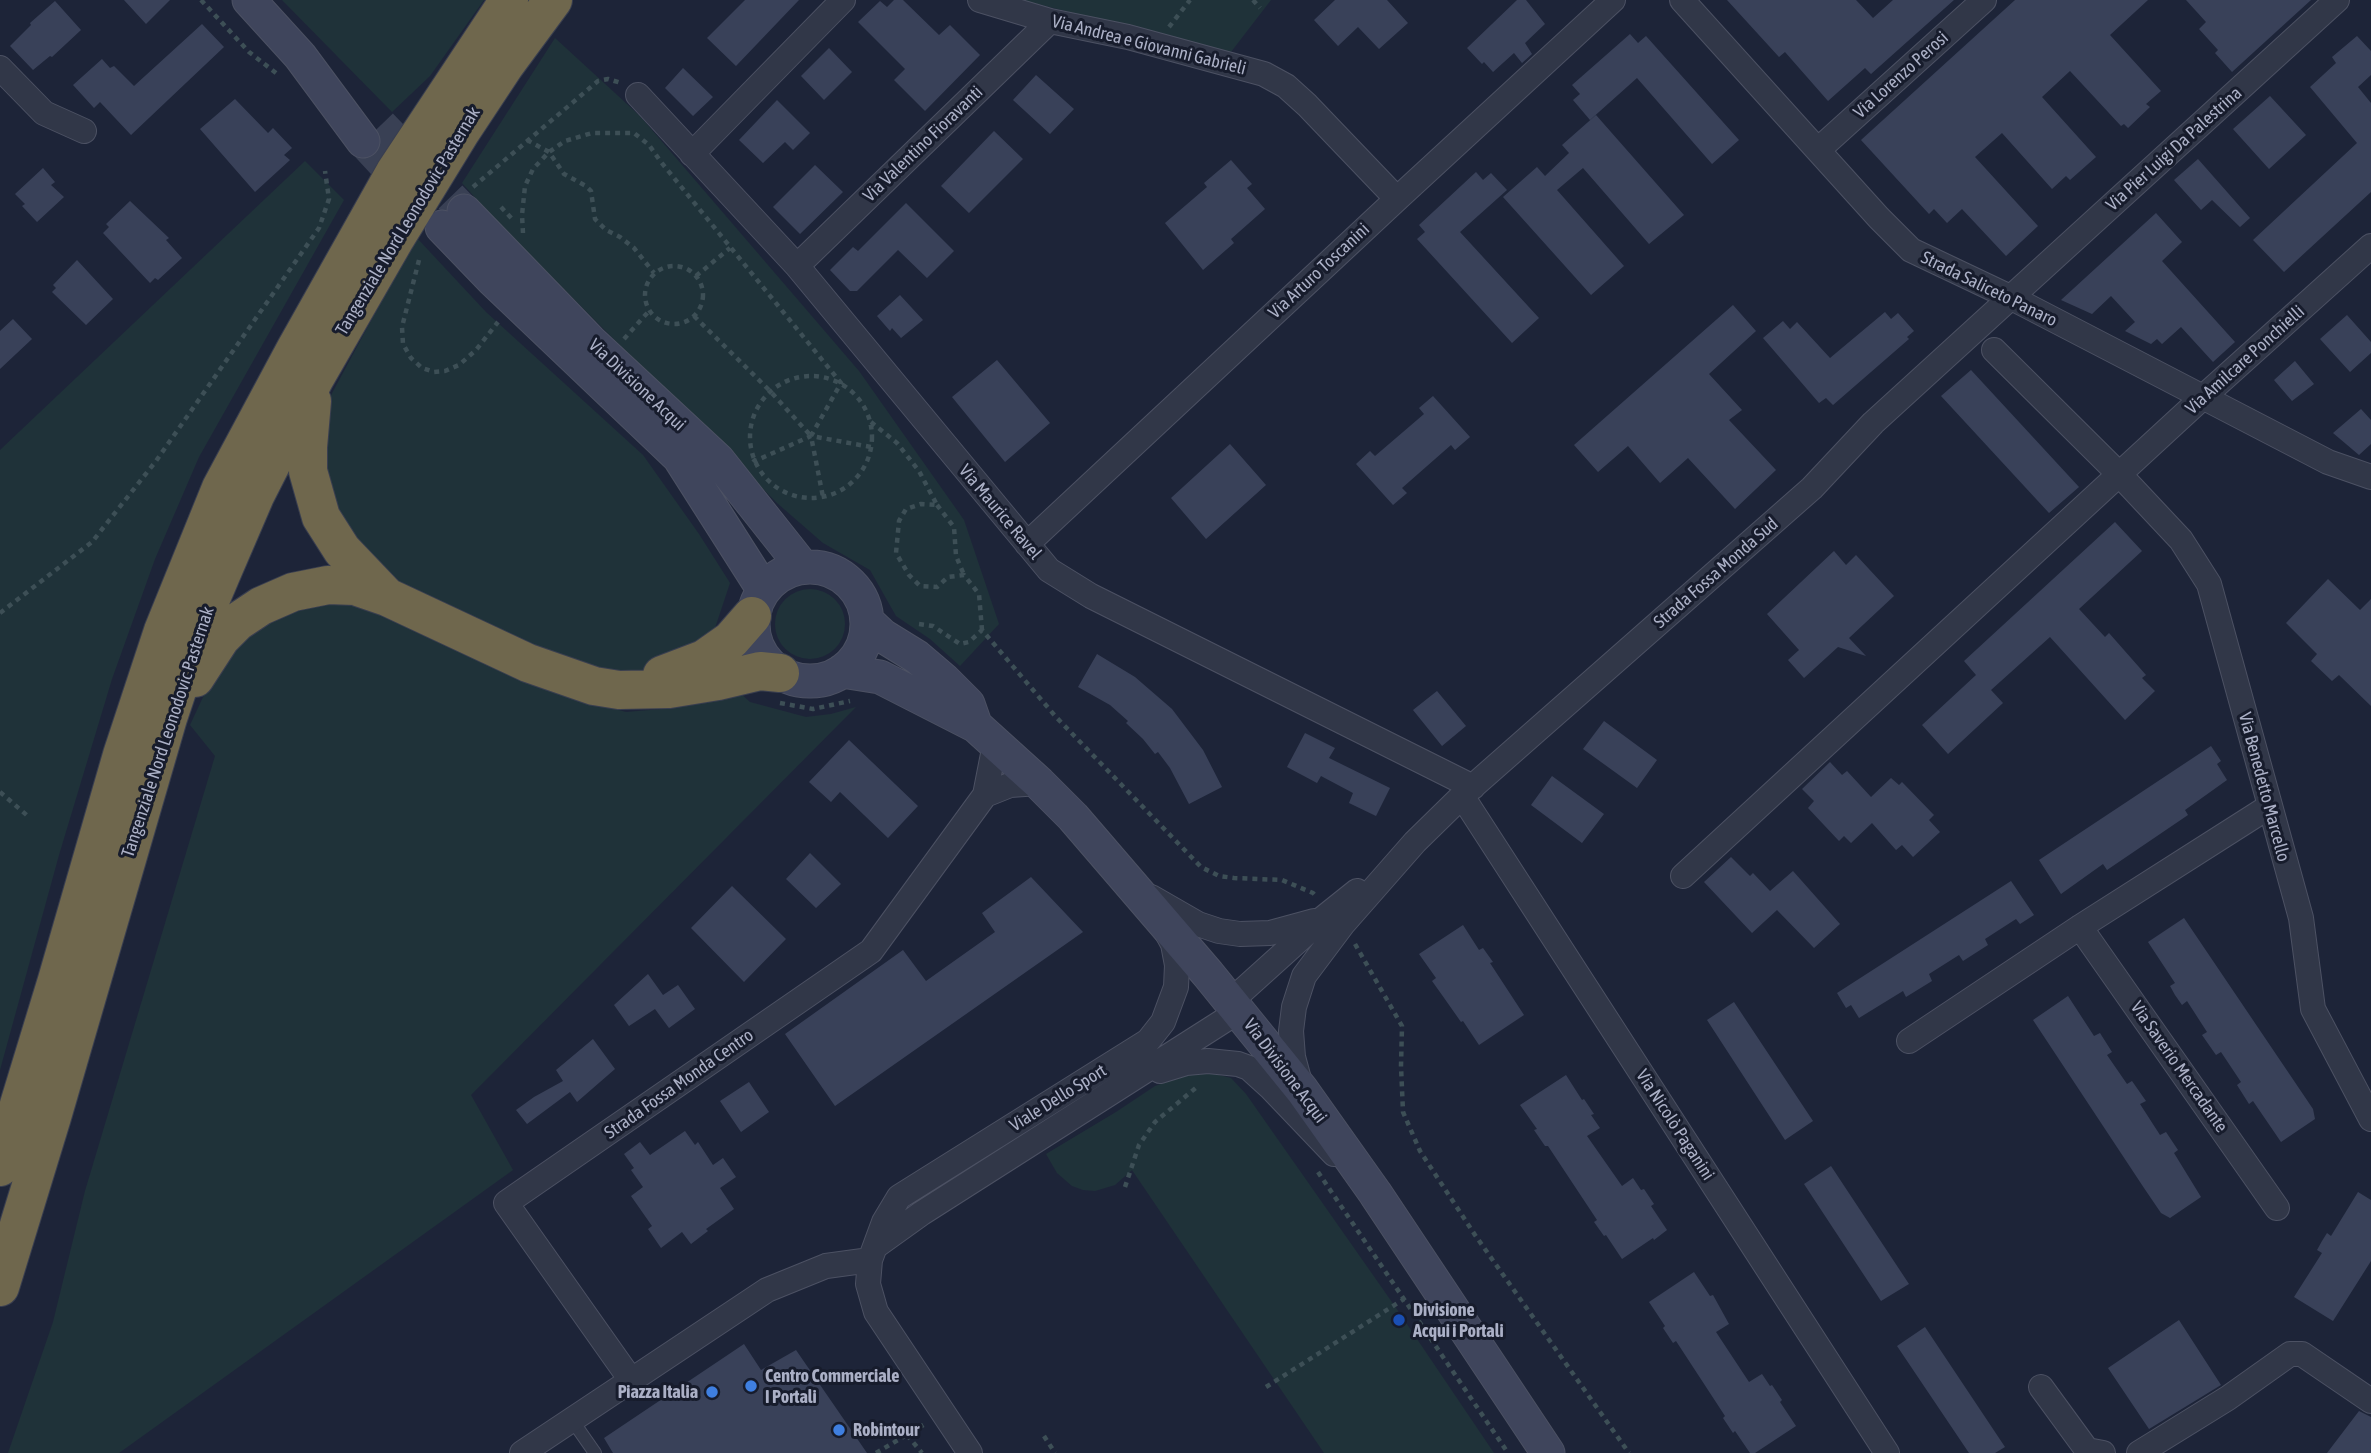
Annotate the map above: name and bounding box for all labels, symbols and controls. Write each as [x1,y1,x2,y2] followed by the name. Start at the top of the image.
[1050,10,1248,80] street label: Via Andrea e Giovanni Gabrieli
[1849,27,1953,123] street label: Via Lorenzo Perosi
[859,81,987,207] street label: Via Valentino Fioravanti
[2102,82,2246,216] street label: Via Pier Luigi Da Palestrina
[331,103,485,339] street label: Tangenziale Nord Leonodovic Pasternak
[1264,219,1374,323] street label: Via Arturo Toscanini
[1917,247,2061,331] street label: Strada Saliceto Panaro
[2181,301,2309,419] street label: Via Amilcare Ponchielli
[584,335,690,435] street label: Via Divisione Acqui
[954,460,1046,564] street label: Via Maurice Ravel
[1649,513,1783,633] street label: Strada Fossa Monda Sud
[117,604,219,860] street label: Tangenziale Nord Leonodovic Pasternak
[2234,710,2294,864] street label: Via Benedetto Marcello
[2126,997,2232,1137] street label: Via Saverio Mercadante
[1239,1015,1331,1127] street label: Via Divisione Acqui
[600,1024,758,1144] street label: Strada Fossa Monda Centro
[1006,1060,1110,1136] street label: Viale Dello Sport
[1631,1066,1719,1184] street label: Via Nicolò Paganini
[1413,1299,1504,1342] place label: Divisione Acqui i Portali
[1391,1312,1407,1328] marker: Divisione Acqui i Portali
[765,1365,899,1408] place label: Centro Commerciale I Portali
[743,1378,759,1394] marker: Centro Commerciale I Portali
[618,1381,698,1403] place label: Piazza Italia
[704,1384,720,1400] marker: Piazza Italia
[853,1419,919,1441] place label: Robintour
[831,1422,847,1438] marker: Robintour

